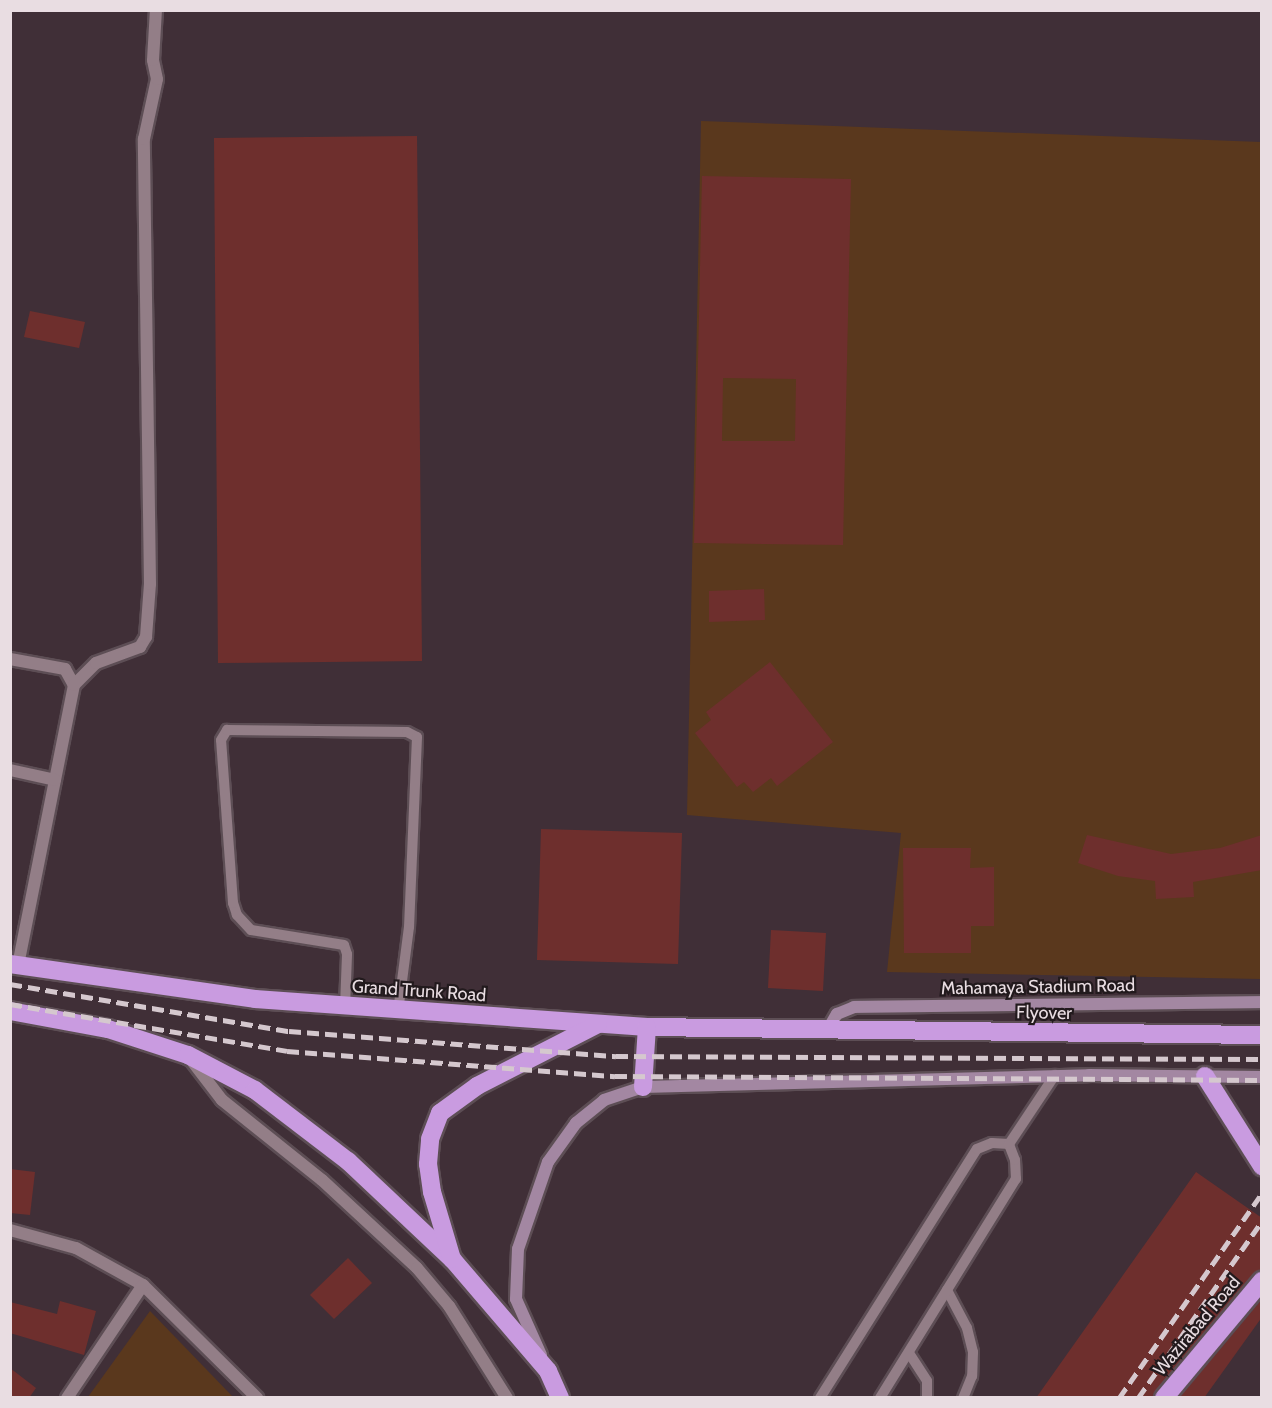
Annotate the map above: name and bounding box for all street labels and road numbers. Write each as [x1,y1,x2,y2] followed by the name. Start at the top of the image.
[941,975,1135,999] street label: Mahamaya Stadium Road
[351,976,487,1006] street label: Grand Trunk Road
[1016,1002,1072,1024] street label: Flyover
[1149,1272,1245,1380] street label: Wazirabad Road

